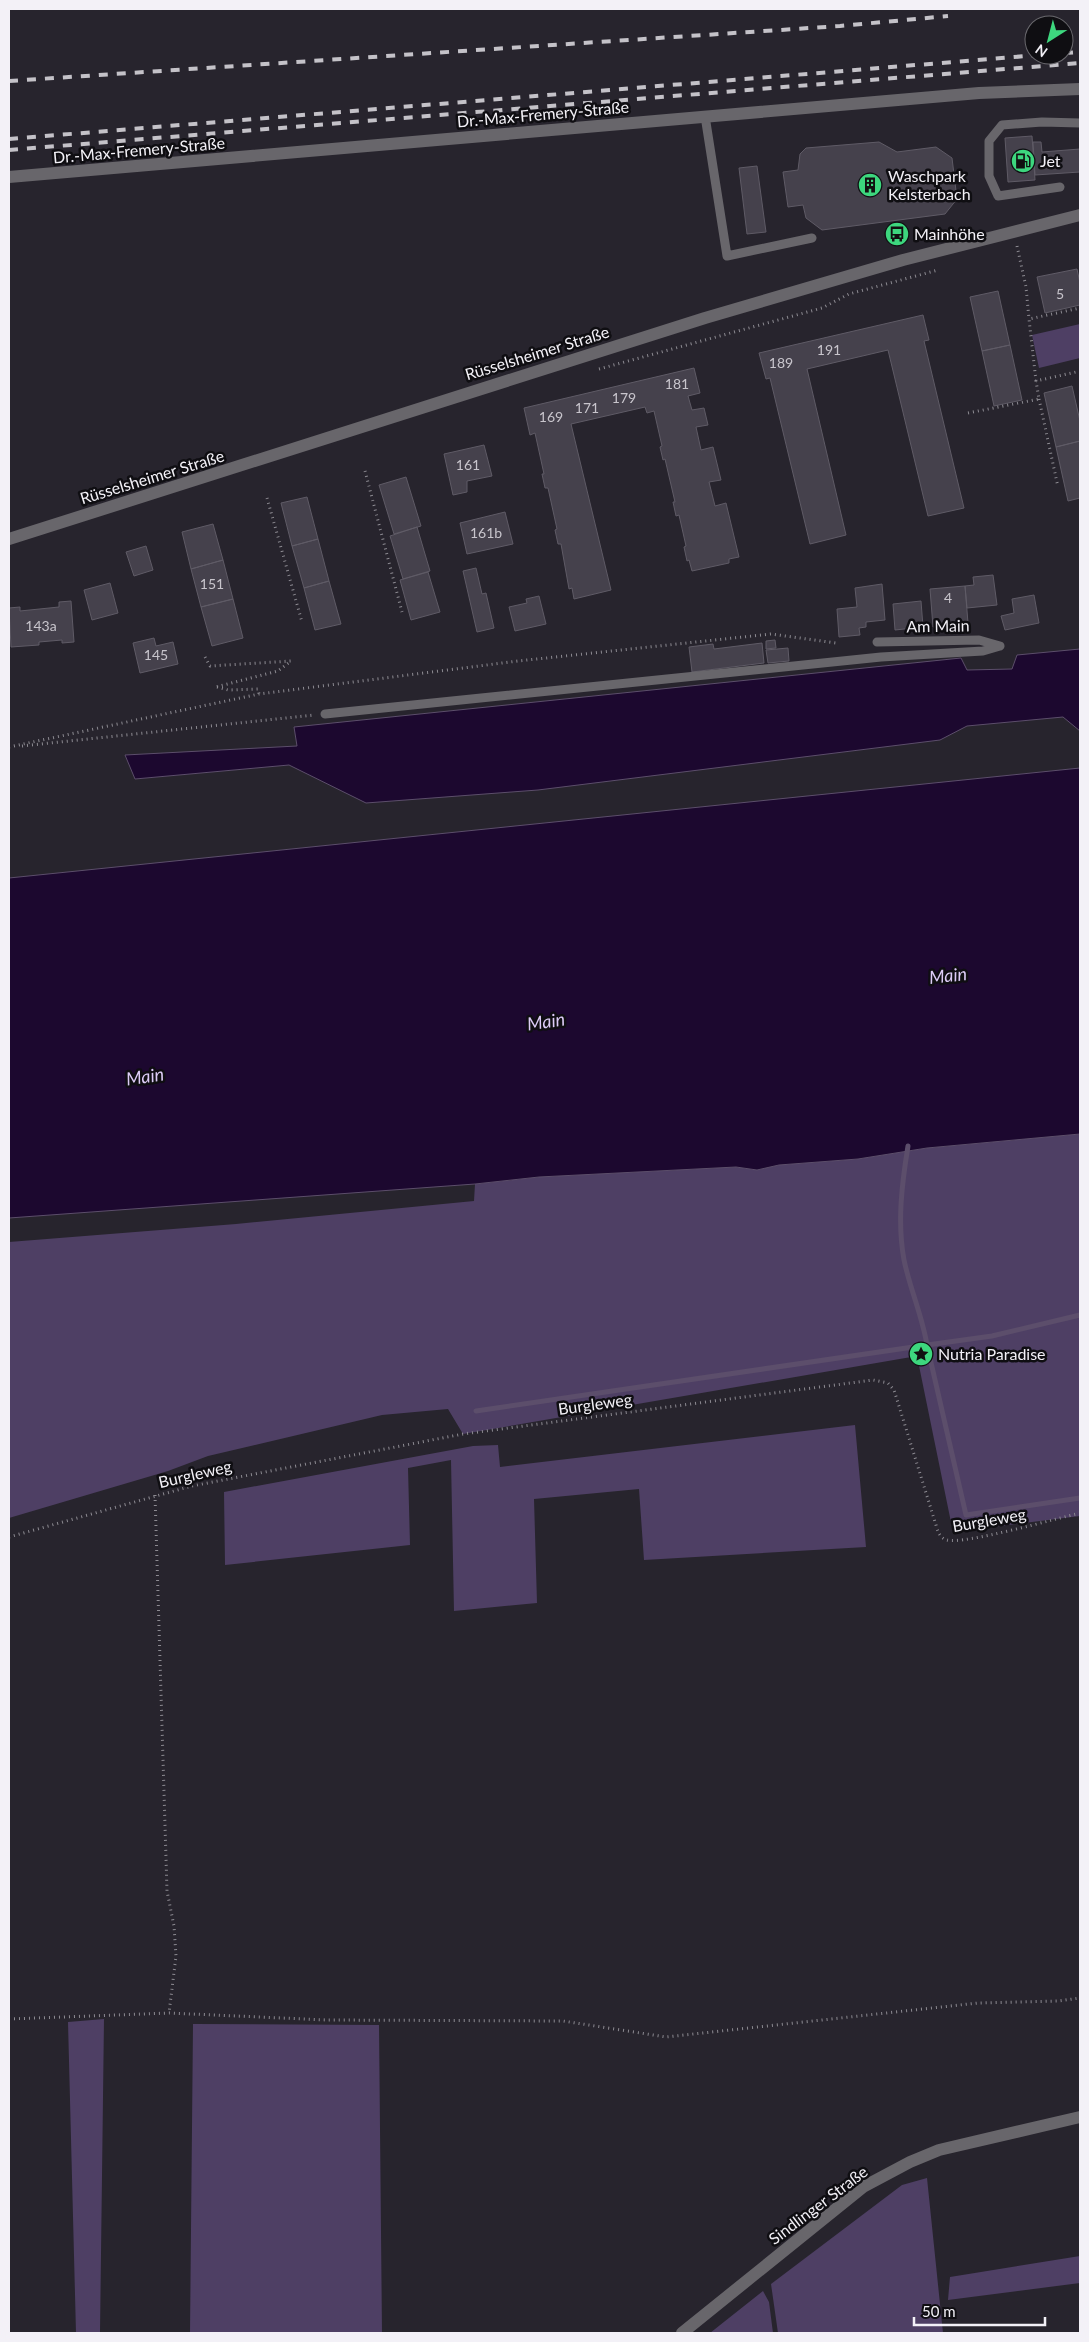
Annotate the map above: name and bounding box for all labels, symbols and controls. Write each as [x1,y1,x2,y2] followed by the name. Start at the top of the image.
[1024,15,1074,65] north arrow
[1032,41,1050,61] text: N
[456,97,630,130] street label: Dr.-Max-Fremery-Straße
[52,133,226,166] street label: Dr.-Max-Fremery-Straße
[1010,148,1036,174] fuel station icon: Jet
[1040,151,1061,170] place label: Jet
[888,166,971,203] place label: Waschpark Kelsterbach
[857,172,883,198] building icon: Waschpark Kelsterbach
[884,221,910,247] bus stop icon: Mainhöhe
[914,224,985,243] place label: Mainhöhe
[1056,285,1064,302] house number: 5
[463,322,611,383] street label: Rüsselsheimer Straße
[817,341,841,358] house number: 191
[769,354,793,371] house number: 189
[665,375,689,392] house number: 181
[612,389,636,406] house number: 179
[575,399,599,416] house number: 171
[539,408,563,425] house number: 169
[78,446,226,507] street label: Rüsselsheimer Straße
[456,456,480,473] house number: 161
[470,524,502,541] house number: 161b
[200,575,224,592] house number: 151
[944,589,952,606] house number: 4
[906,615,970,636] street label: Am Main
[25,617,57,634] house number: 143a
[144,646,168,663] house number: 145
[928,962,968,988] water label: Main
[525,1007,566,1035] water label: Main
[124,1062,165,1090] water label: Main
[908,1341,934,1367] place icon: Nutria Paradise
[938,1344,1046,1363] place label: Nutria Paradise
[557,1389,633,1418] street label: Burgleweg
[156,1456,233,1491] street label: Burgleweg
[951,1504,1027,1535] street label: Burgleweg
[765,2161,871,2248] street label: Sindlinger Straße
[914,2294,1045,2326] scale bar
[922,2302,956,2320] text: 50 m

